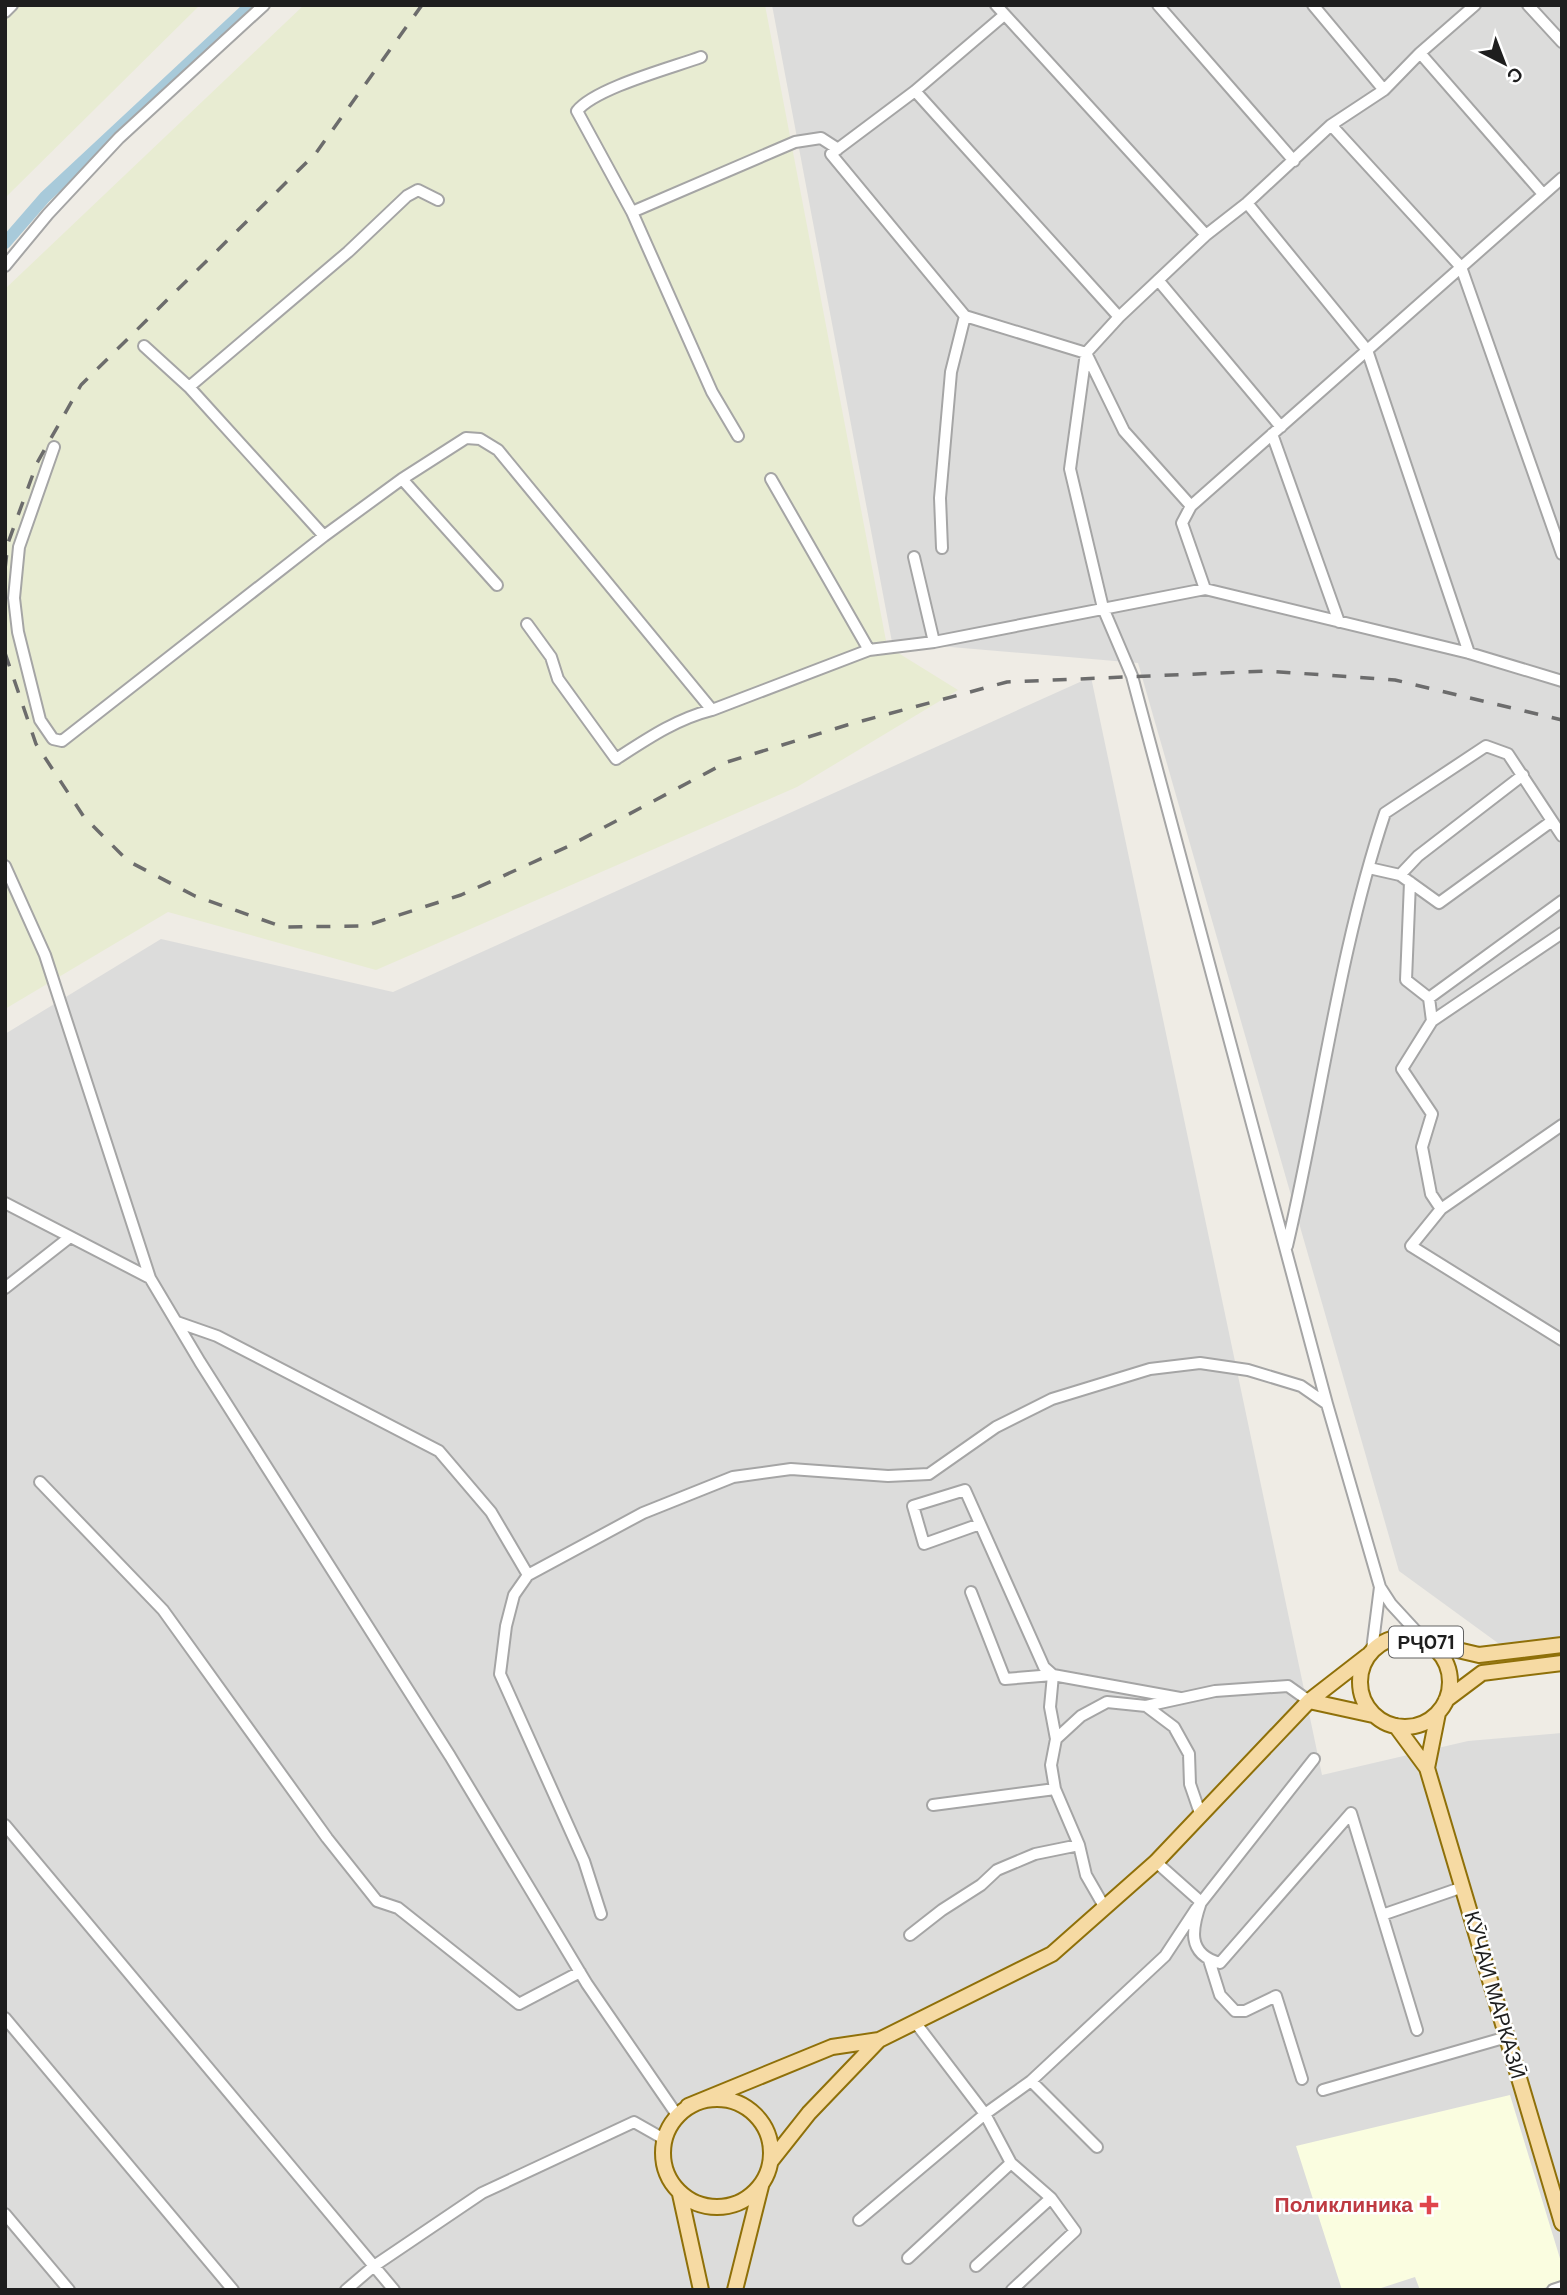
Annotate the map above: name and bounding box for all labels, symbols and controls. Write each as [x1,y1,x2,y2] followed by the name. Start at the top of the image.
[1469,28,1539,98] north arrow
[1501,61,1529,89] text: С
[1389,1626,1463,1658] road number: РҶ071
[1458,1908,1532,2082] street label: КӮЧАИ МАРКАЗӢ
[1275,2191,1413,2219] place label: Поликлиника
[1419,2195,1439,2215] marker: Поликлиника

